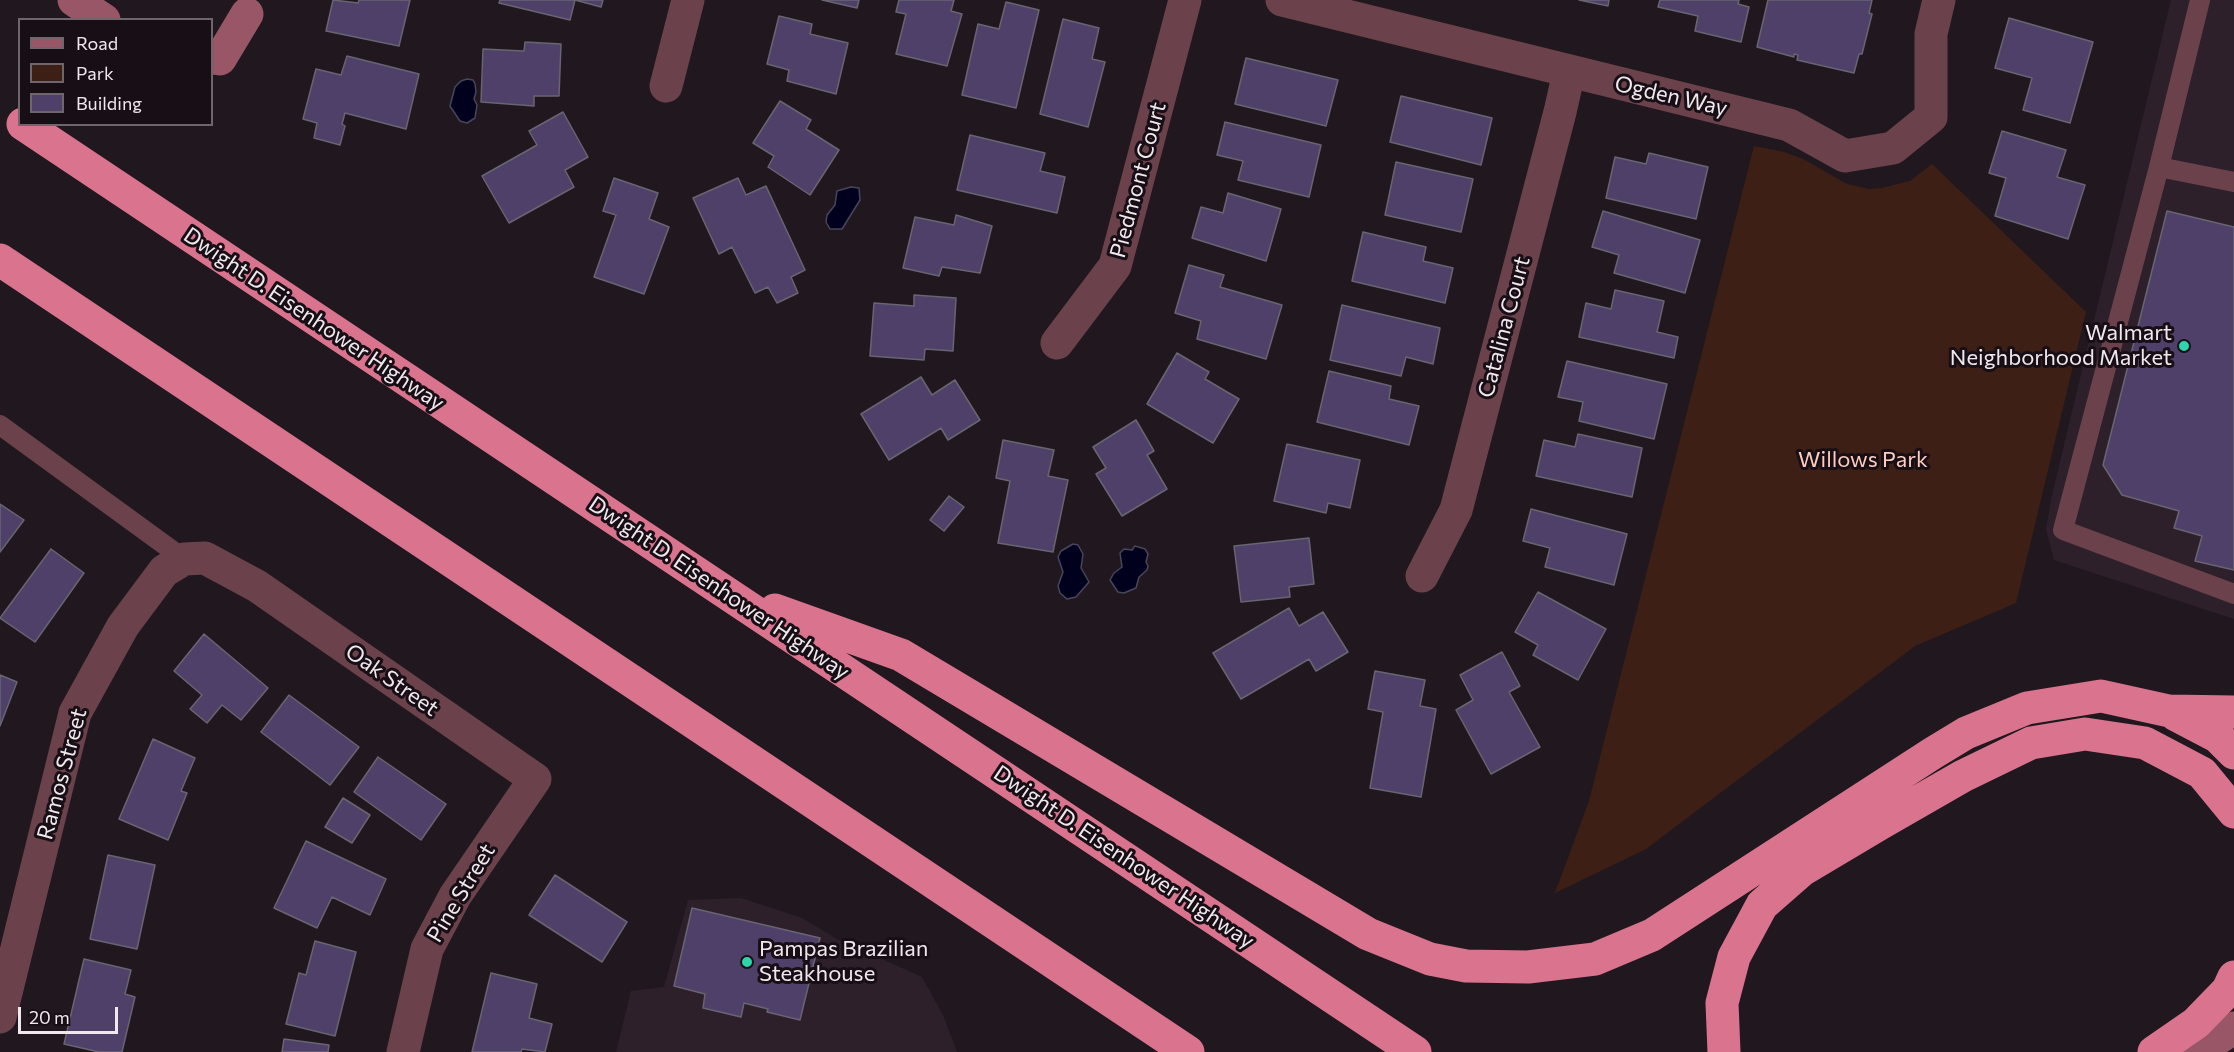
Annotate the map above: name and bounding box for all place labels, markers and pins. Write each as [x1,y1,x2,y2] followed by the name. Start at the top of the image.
[1950,320,2172,372] place label: Walmart Neighborhood Market
[2177,339,2191,353] marker: Walmart Neighborhood Market
[759,936,928,987] place label: Pampas Brazilian Steakhouse
[740,955,754,969] marker: Pampas Brazilian Steakhouse

